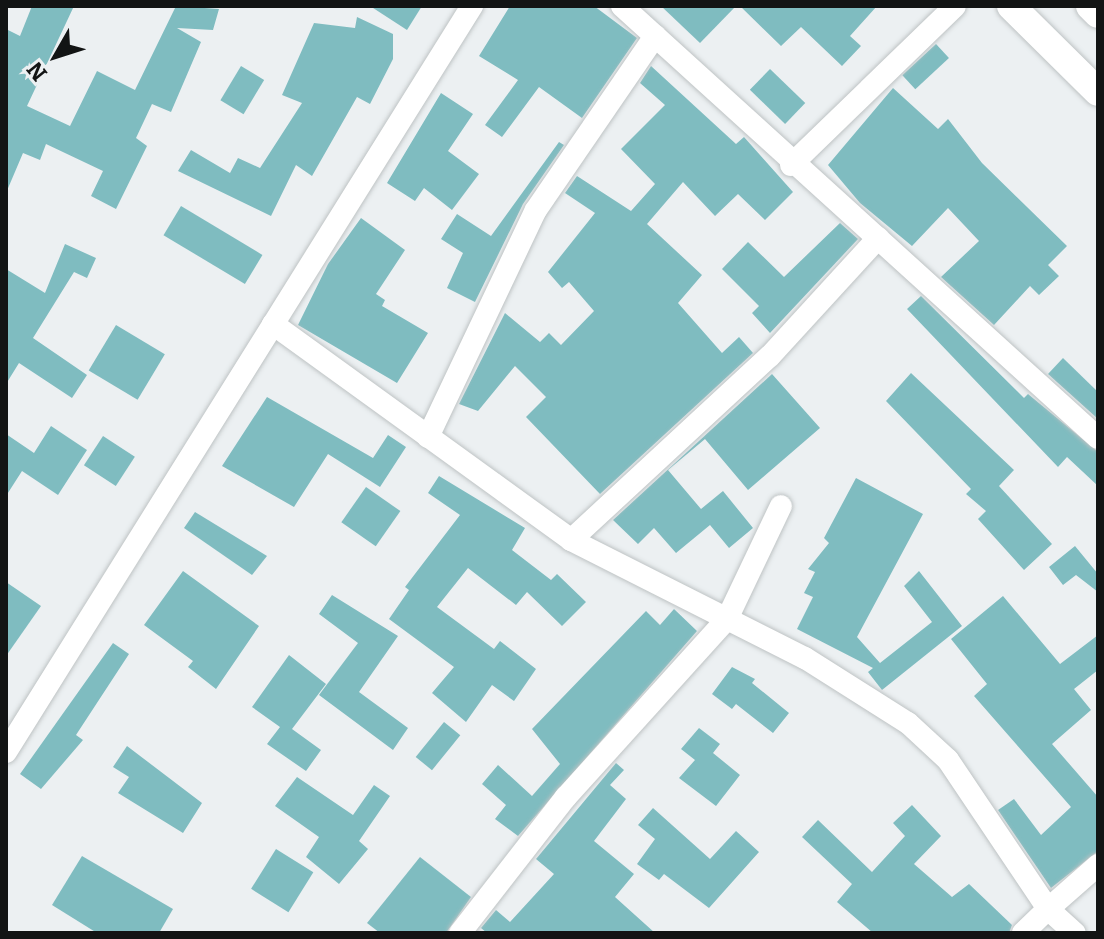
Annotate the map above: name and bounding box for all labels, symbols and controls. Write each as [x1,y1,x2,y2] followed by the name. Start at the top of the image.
[16,16,96,96] north arrow
[21,56,53,87] text: N

